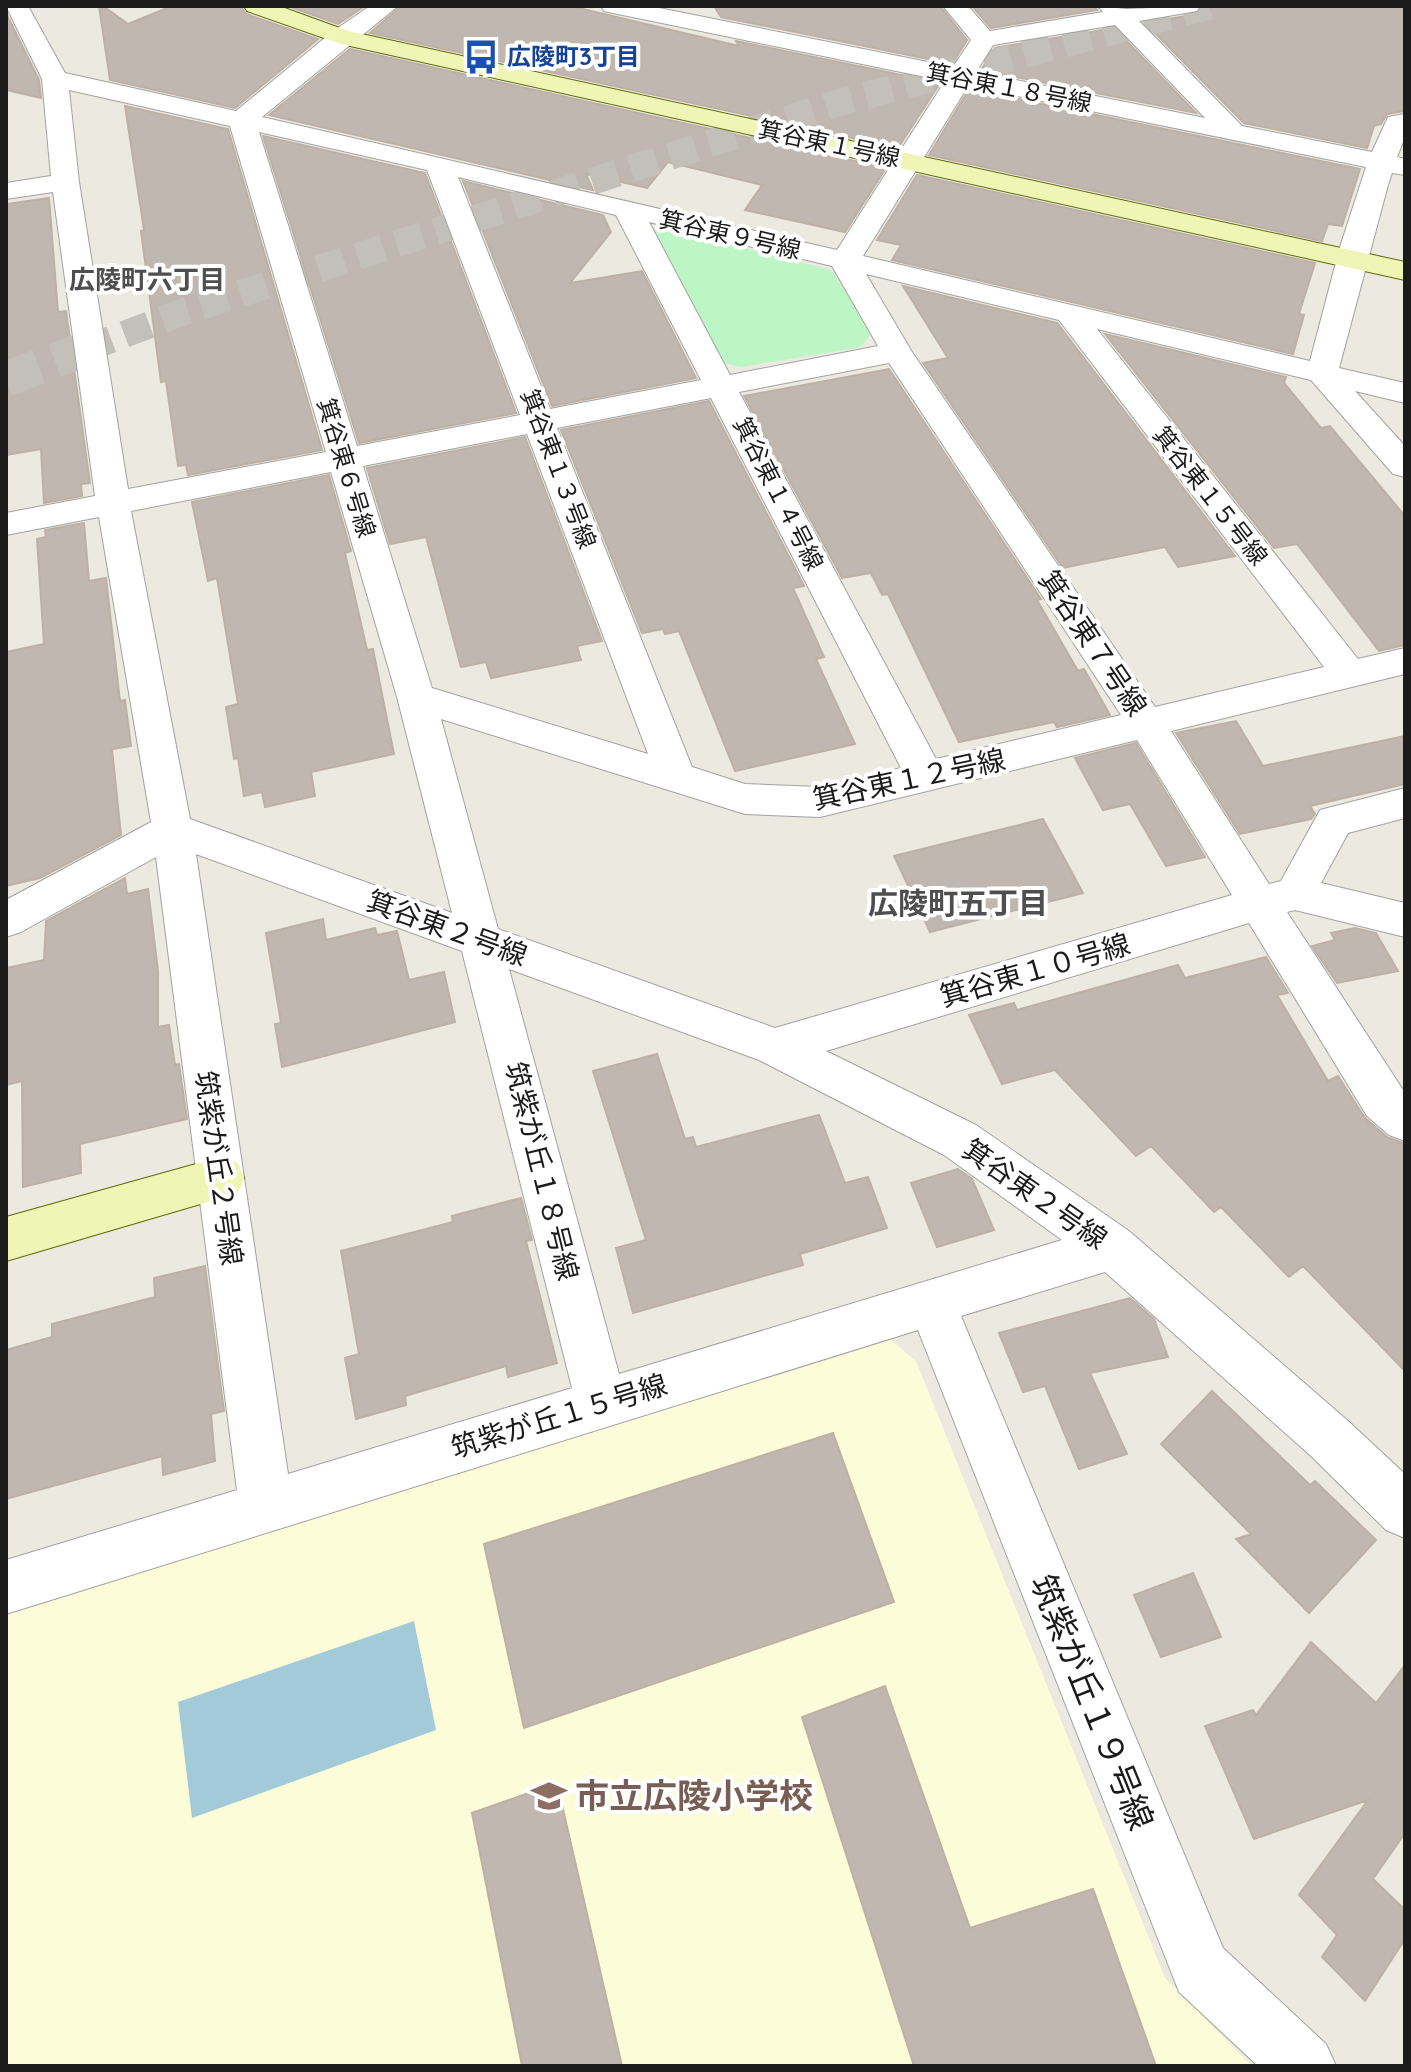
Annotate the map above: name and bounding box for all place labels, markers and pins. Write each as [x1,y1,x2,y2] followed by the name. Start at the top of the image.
[462,38,500,76] bus stop icon: 広陵町3丁目
[507,41,640,71] place label: 広陵町3丁目
[575,1774,813,1817] place label: 市立広陵小学校
[530,1777,568,1815] school or university icon: 市立広陵小学校

